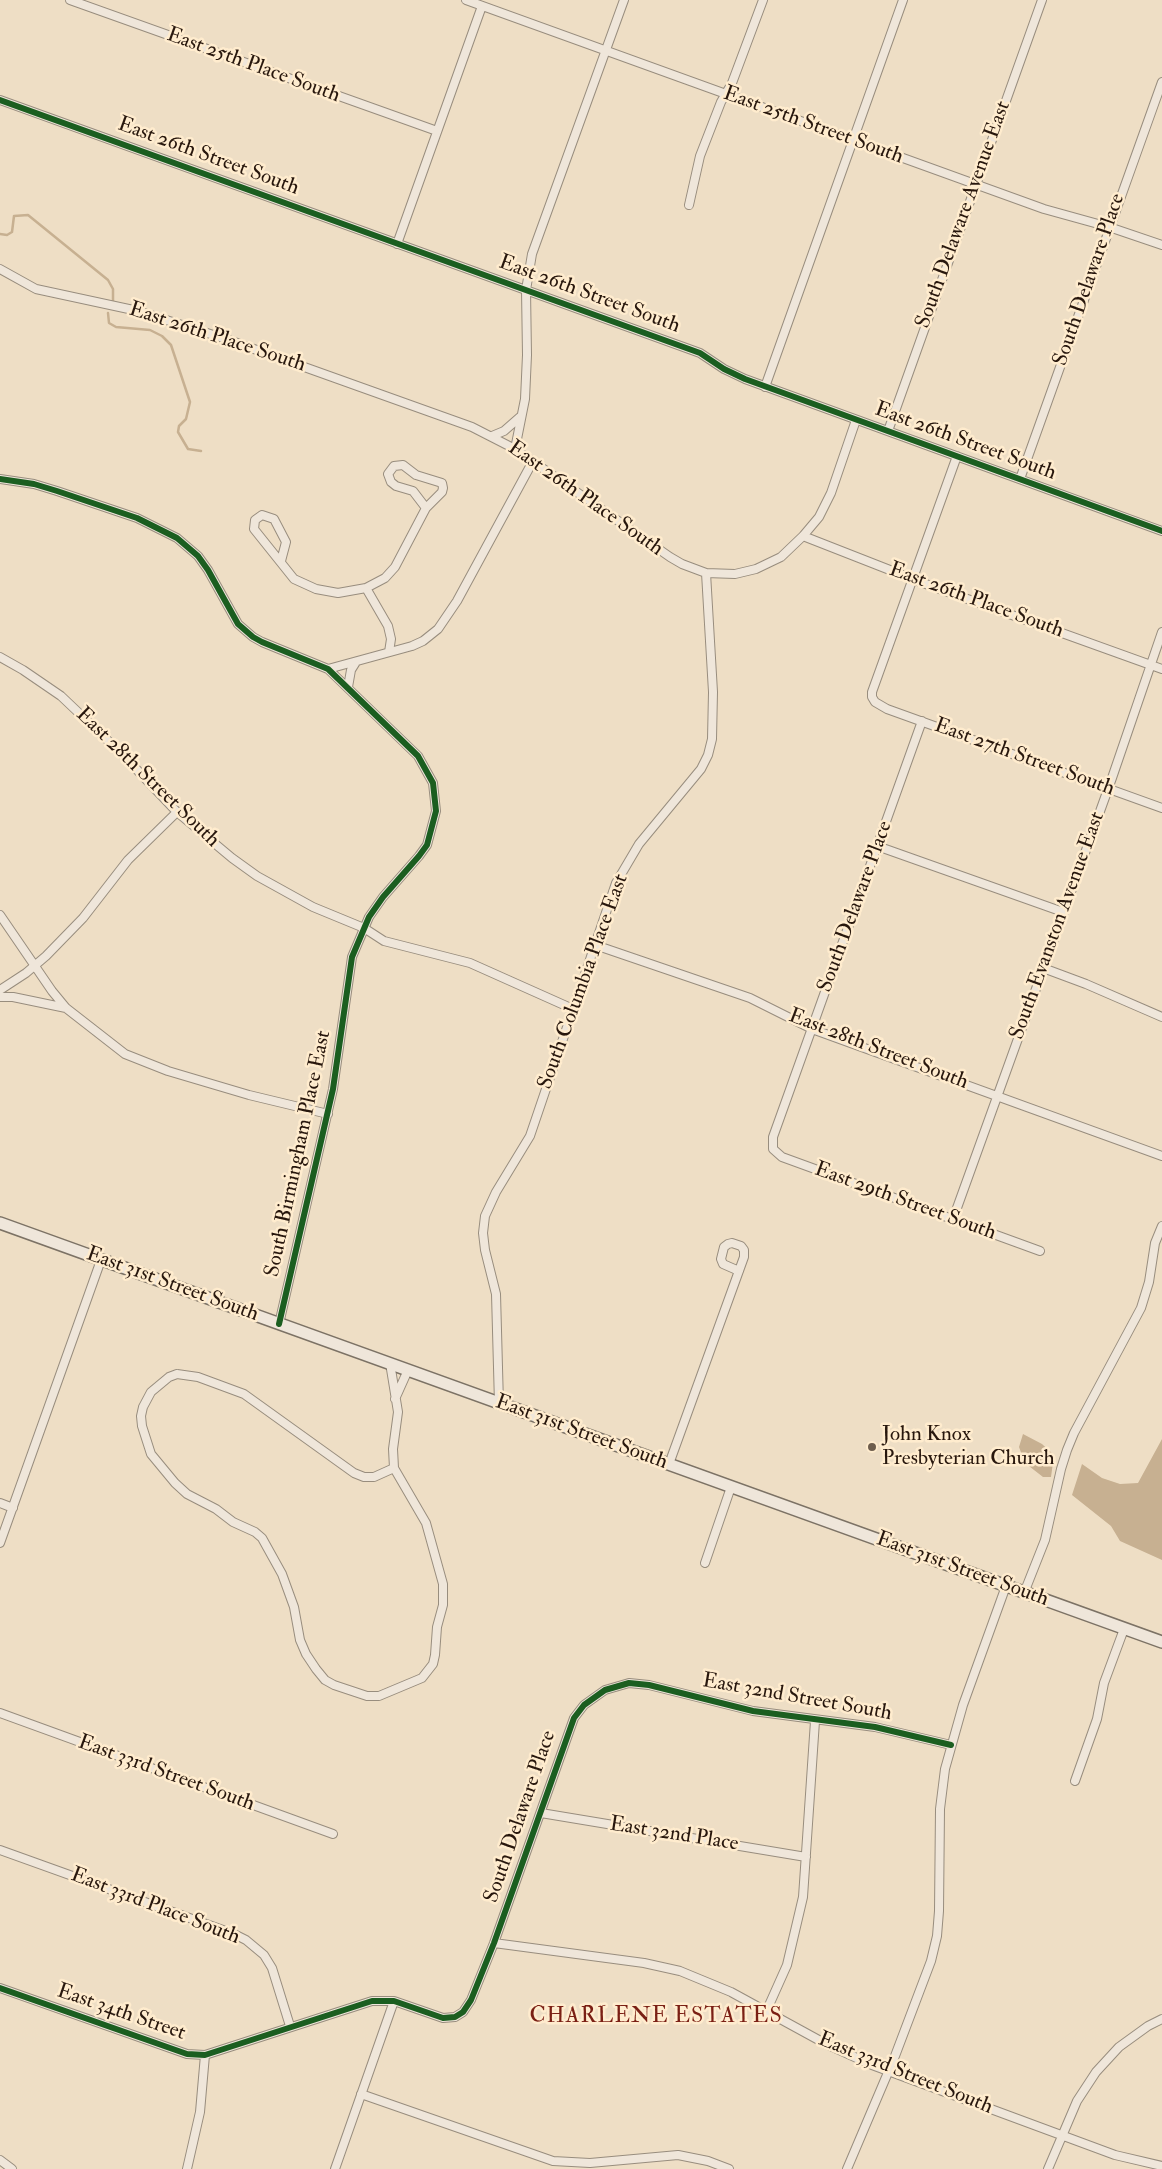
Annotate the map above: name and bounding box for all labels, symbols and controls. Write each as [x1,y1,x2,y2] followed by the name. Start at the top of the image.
[163,23,343,109] street label: East 25th Place South
[720,82,906,170] street label: East 25th Street South
[911,98,1017,332] street label: South Delaware Avenue East
[114,112,302,202] street label: East 26th Street South
[1049,191,1131,369] street label: South Delaware Place
[495,250,683,340] street label: East 26th Street South
[126,298,308,378] street label: East 26th Place South
[871,397,1059,487] street label: East 26th Street South
[502,436,668,562] street label: East 26th Place South
[885,558,1067,644] street label: East 26th Place South
[70,703,224,853] street label: East 28th Street South
[930,714,1118,802] street label: East 27th Street South
[1005,809,1111,1043] street label: South Evanston Avenue East
[813,818,899,996] street label: South Delaware Place
[533,871,635,1093] street label: South Columbia Place East
[785,1004,971,1096] street label: East 28th Street South
[261,1029,337,1279] street label: South Birmingham Place East
[811,1157,999,1247] street label: East 29th Street South
[82,1242,262,1328] street label: East 31st Street South
[491,1390,671,1476] street label: East 31st Street South
[882,1422,1054,1472] place label: John Knox Presbyterian Church
[866,1441,878,1453] marker: John Knox Presbyterian Church
[872,1527,1052,1613] street label: East 31st Street South
[700,1669,894,1727] street label: East 32nd Street South
[480,1728,562,1906] street label: South Delaware Place
[74,1730,258,1818] street label: East 33rd Street South
[608,1812,740,1858] street label: East 32nd Place
[67,1863,243,1951] street label: East 33rd Place South
[53,1979,189,2047] street label: East 34th Street
[527,2004,785,2030] district label: CHARLENE ESTATES
[814,2027,996,2121] street label: East 33rd Street South

